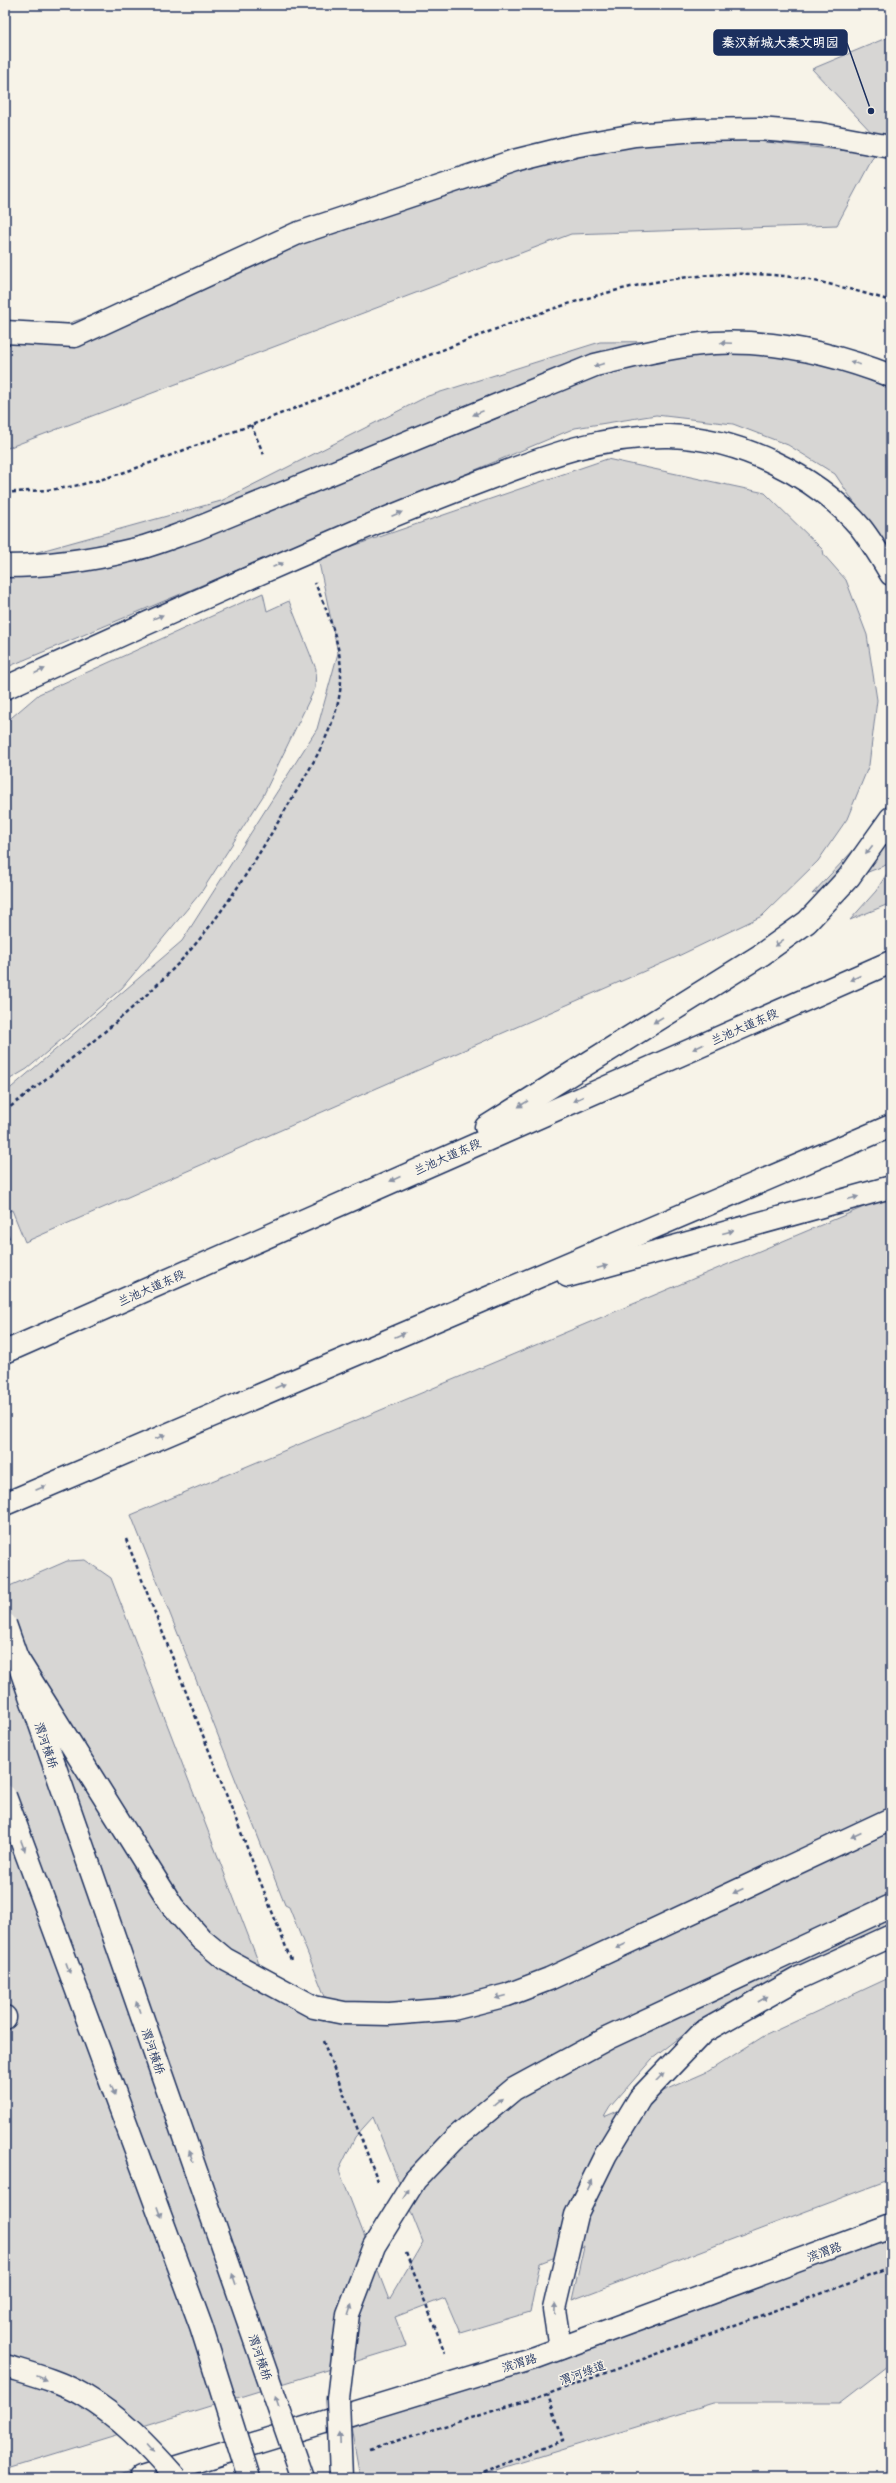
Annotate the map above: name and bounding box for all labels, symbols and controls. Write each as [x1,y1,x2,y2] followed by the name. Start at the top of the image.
[714,30,847,55] callout: 秦汉新城大秦文明园
[721,32,839,51] text: 秦汉新城大秦文明园
[720,340,732,347] one-way arrow
[848,360,860,366] one-way arrow
[592,362,604,368] one-way arrow
[472,411,484,417] one-way arrow
[391,510,403,517] one-way arrow
[272,562,284,568] one-way arrow
[153,614,164,620] one-way arrow
[35,668,46,674] one-way arrow
[865,845,874,856] one-way arrow
[774,938,784,946] one-way arrow
[850,975,861,981] one-way arrow
[707,1003,781,1049] street label: 兰池大道东段
[653,1016,663,1024] one-way arrow
[692,1044,703,1050] one-way arrow
[573,1096,584,1102] one-way arrow
[518,1100,529,1107] one-way arrow
[410,1133,484,1179] street label: 兰池大道东段
[390,1176,401,1182] one-way arrow
[847,1194,859,1200] one-way arrow
[722,1229,734,1235] one-way arrow
[596,1263,609,1269] one-way arrow
[114,1264,188,1310] street label: 兰池大道东段
[394,1332,405,1338] one-way arrow
[274,1383,286,1390] one-way arrow
[155,1434,167,1440] one-way arrow
[35,1485,47,1491] one-way arrow
[31,1719,64,1772] street label: 渭河横桥
[850,1832,861,1838] one-way arrow
[21,1840,27,1852] one-way arrow
[733,1888,744,1894] one-way arrow
[615,1943,626,1949] one-way arrow
[66,1962,72,1974] one-way arrow
[495,1994,507,2000] one-way arrow
[757,1995,768,2002] one-way arrow
[135,2001,141,2013] one-way arrow
[138,2025,171,2078] street label: 渭河横桥
[656,2072,665,2082] one-way arrow
[111,2084,117,2096] one-way arrow
[493,2098,503,2107] one-way arrow
[187,2150,193,2162] one-way arrow
[587,2180,594,2191] one-way arrow
[403,2188,410,2200] one-way arrow
[156,2206,162,2218] one-way arrow
[804,2236,844,2266] street label: 滨渭路
[230,2272,236,2284] one-way arrow
[552,2303,558,2316] one-way arrow
[347,2304,353,2316] one-way arrow
[245,2331,278,2384] street label: 渭河横桥
[499,2348,539,2376] street label: 滨渭路
[556,2355,608,2389] street label: 渭河绿道
[37,2375,48,2381] one-way arrow
[273,2395,279,2407] one-way arrow
[336,2433,343,2445] one-way arrow
[145,2443,154,2453] one-way arrow

